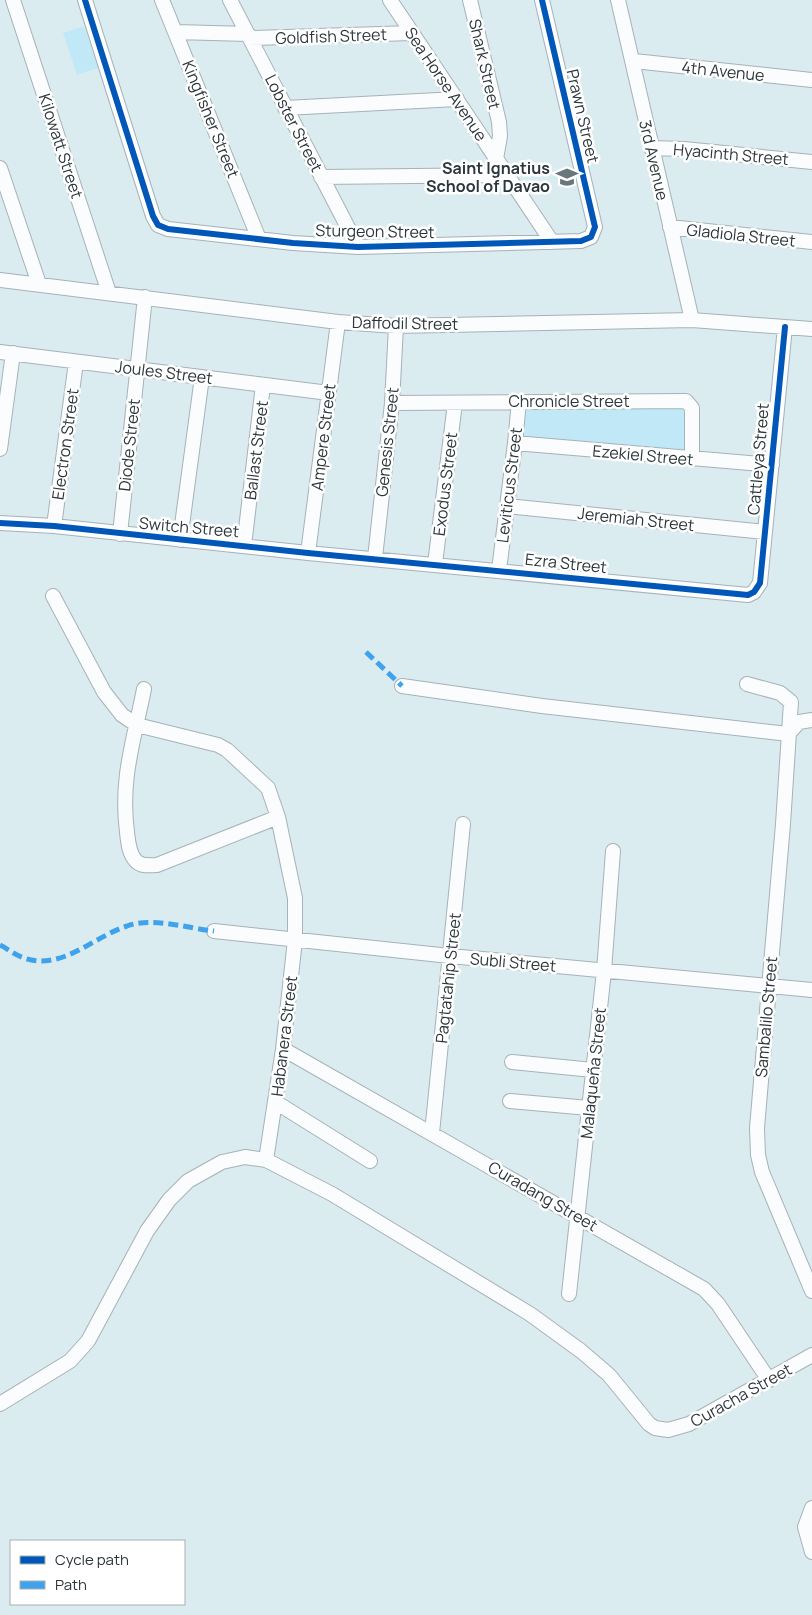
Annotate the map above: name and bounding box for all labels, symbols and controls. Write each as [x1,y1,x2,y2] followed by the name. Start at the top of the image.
[464,17,506,111] street label: Shark Street
[275,23,387,49] street label: Goldfish Street
[400,23,492,145] street label: Sea Horse Avenue
[680,56,766,86] street label: 4th Avenue
[177,57,245,181] street label: Kingfisher Street
[562,67,604,165] street label: Prawn Street
[260,70,328,176] street label: Lobster Street
[34,91,88,201] street label: Kilowatt Street
[634,118,674,202] street label: 3rd Avenue
[672,138,790,170] street label: Hyacinth Street
[426,157,550,197] place label: Saint Ignatius School of Davao
[554,164,580,190] school or university icon: Saint Ignatius School of Davao
[685,218,797,252] street label: Gladiola Street
[315,219,435,243] street label: Sturgeon Street
[352,311,458,335] street label: Daffodil Street
[114,355,214,389] street label: Joules Street
[306,382,340,492] street label: Ampere Street
[370,386,404,498] street label: Genesis Street
[46,387,84,501] street label: Electron Street
[508,390,630,412] street label: Chronicle Street
[113,398,145,492] street label: Diode Street
[239,399,273,501] street label: Ballast Street
[742,402,774,516] street label: Cattleya Street
[491,426,527,544] street label: Leviticus Street
[428,431,462,537] street label: Exodus Street
[592,440,694,470] street label: Ezekiel Street
[576,502,696,536] street label: Jeremiah Street
[138,512,240,542] street label: Switch Street
[524,548,608,578] street label: Ezra Street
[430,912,466,1044] street label: Pagtatahip Street
[469,947,557,977] street label: Subli Street
[750,955,782,1079] street label: Sambalilo Street
[266,974,302,1098] street label: Habanera Street
[575,1006,611,1140] street label: Malaqueña Street
[484,1156,602,1236] street label: Curadang Street
[686,1358,796,1432] street label: Curacha Street
[10,1540,185,1605] legend
[55,1549,129,1570] text: Cycle path
[55,1574,87,1595] text: Path

